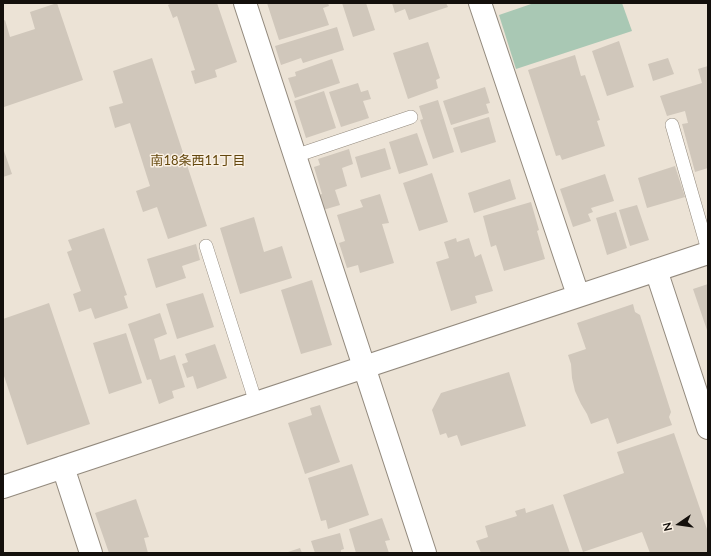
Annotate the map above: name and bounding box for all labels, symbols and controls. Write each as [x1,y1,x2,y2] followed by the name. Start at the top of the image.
[150,153,246,169] district label: 南18条西11丁目
[659,504,699,544] north arrow
[660,521,674,532] text: N

